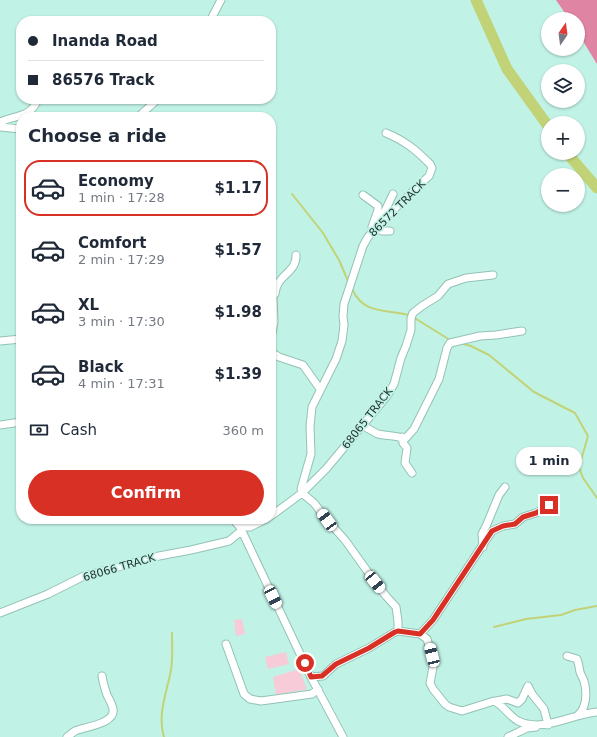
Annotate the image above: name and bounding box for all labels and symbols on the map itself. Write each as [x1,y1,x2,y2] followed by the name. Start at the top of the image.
[541,12,585,56] north arrow
[366,177,429,239] street label: 86572 TRACK
[339,384,396,452] street label: 68065 TRACK
[516,447,582,475] callout: 1 min
[540,496,558,514] route end
[315,507,339,533] car
[81,551,158,584] street label: 68066 TRACK
[363,569,387,595] car
[262,584,284,610] car
[423,642,441,668] car
[296,654,314,672] route start

